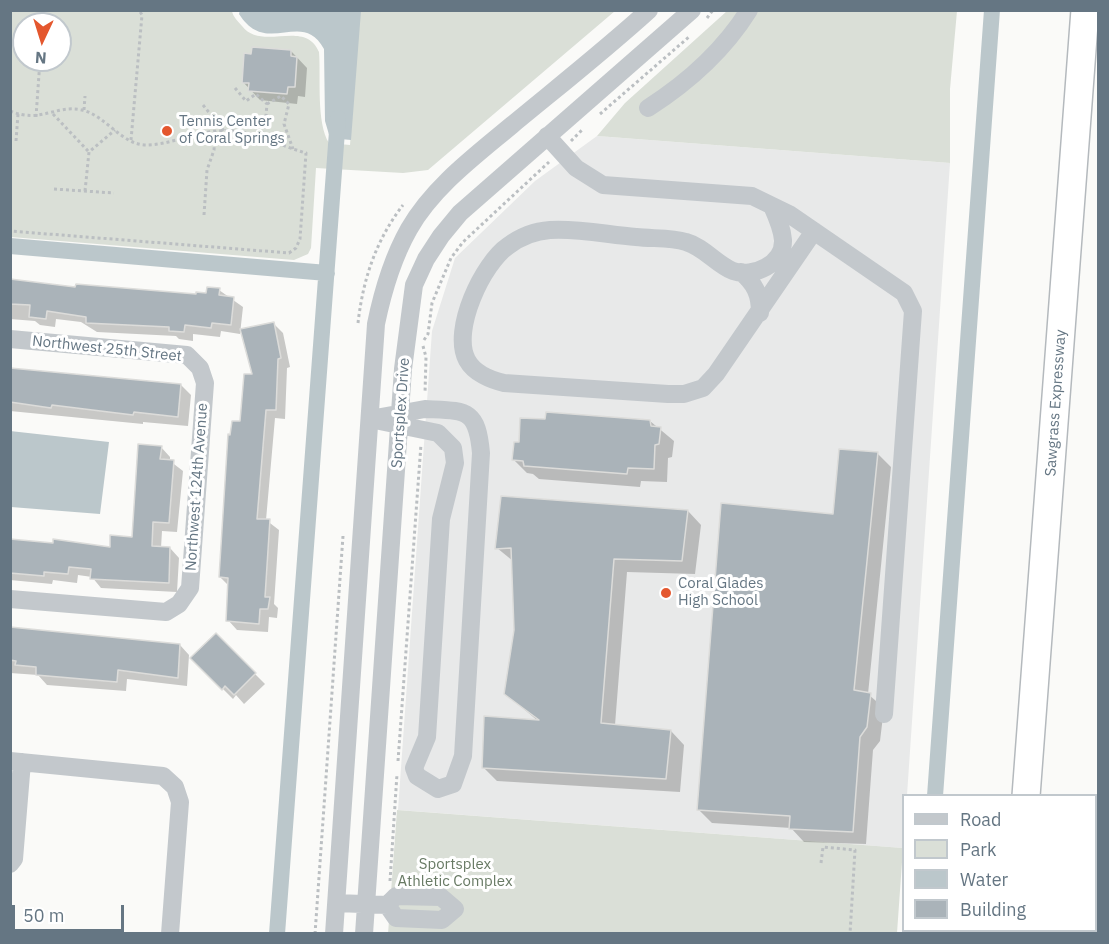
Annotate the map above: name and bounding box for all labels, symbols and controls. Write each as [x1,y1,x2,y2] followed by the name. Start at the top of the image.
[12,12,72,72] north arrow
[34,48,47,68] text: N
[179,113,285,148] place label: Tennis Center of Coral Springs
[160,124,174,138] marker: Tennis Center of Coral Springs
[1042,329,1070,477] street label: Sawgrass Expressway
[31,332,183,366] street label: Northwest 25th Street
[388,357,414,469] street label: Sportsplex Drive
[182,402,212,572] street label: Northwest 124th Avenue
[678,575,764,610] place label: Coral Glades High School
[659,586,673,600] marker: Coral Glades High School
[902,794,1097,932] legend
[960,808,1001,831] text: Road
[960,838,996,861] text: Park
[397,856,513,891] park label: Sportsplex Athletic Complex
[960,868,1008,891] text: Water
[15,893,128,931] scale bar
[960,898,1026,921] text: Building
[23,904,65,927] text: 50 m

